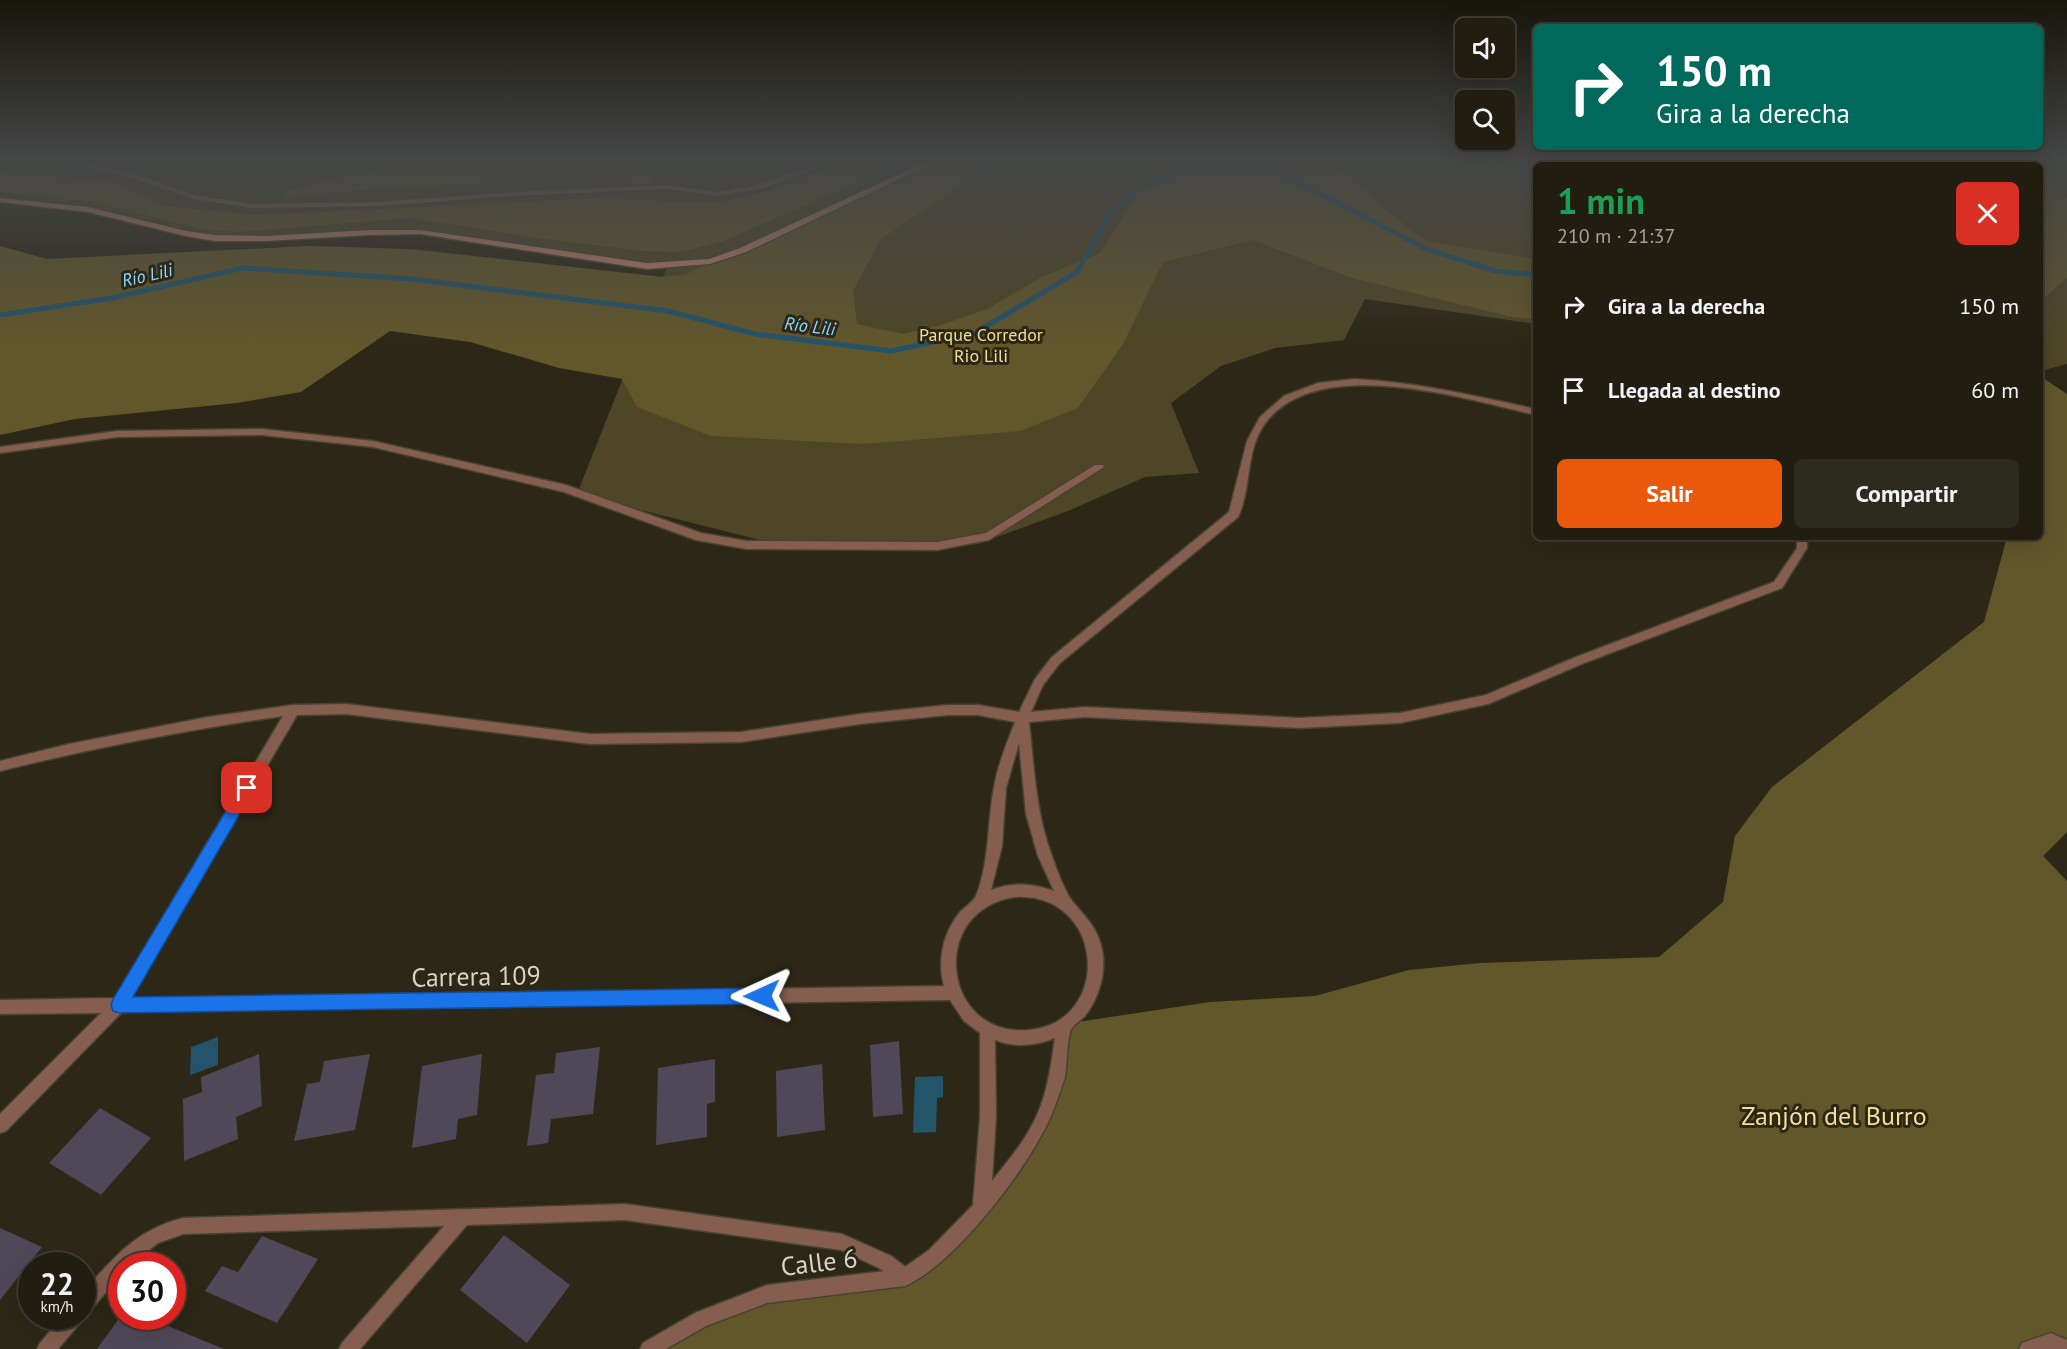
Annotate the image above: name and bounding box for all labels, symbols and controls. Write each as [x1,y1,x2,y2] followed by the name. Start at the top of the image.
[1455,18,1515,150] map controls
[1455,18,1515,78] button: sound
[1656,43,1772,98] text: 150 m
[1557,48,1635,126] icon: right
[1455,90,1515,150] button: search
[1656,96,1850,130] text: Gira a la derecha
[1557,177,1645,224] text: 1 min
[1956,182,2019,245] button: close
[1557,223,1675,249] text: 210 m · 21:37
[119,258,176,292] water label: Río Lili
[1557,290,1590,323] icon: right
[1608,292,1765,320] text: Gira a la derecha
[1959,292,2019,320] text: 150 m
[783,311,838,341] water label: Río Lili
[919,323,1043,367] park label: Parque Corredor Rio Lili
[1557,374,1590,407] icon: arrive
[1608,376,1781,404] text: Llegada al destino
[1971,376,2019,404] text: 60 m
[1557,459,1782,528] button: Salir
[1794,459,2019,528] button: Compartir
[221,762,272,813] pin
[230,771,263,804] icon: arrive
[411,958,541,994] street label: Carrera 109
[730,964,794,1028] position arrow
[1741,1099,1927,1132] park label: Zanjón del Burro
[779,1241,859,1283] street label: Calle 6
[108,1252,186,1330] speed limit sign: 30
[40,1264,74,1303] text: 22
[41,1297,73,1316] text: km/h

